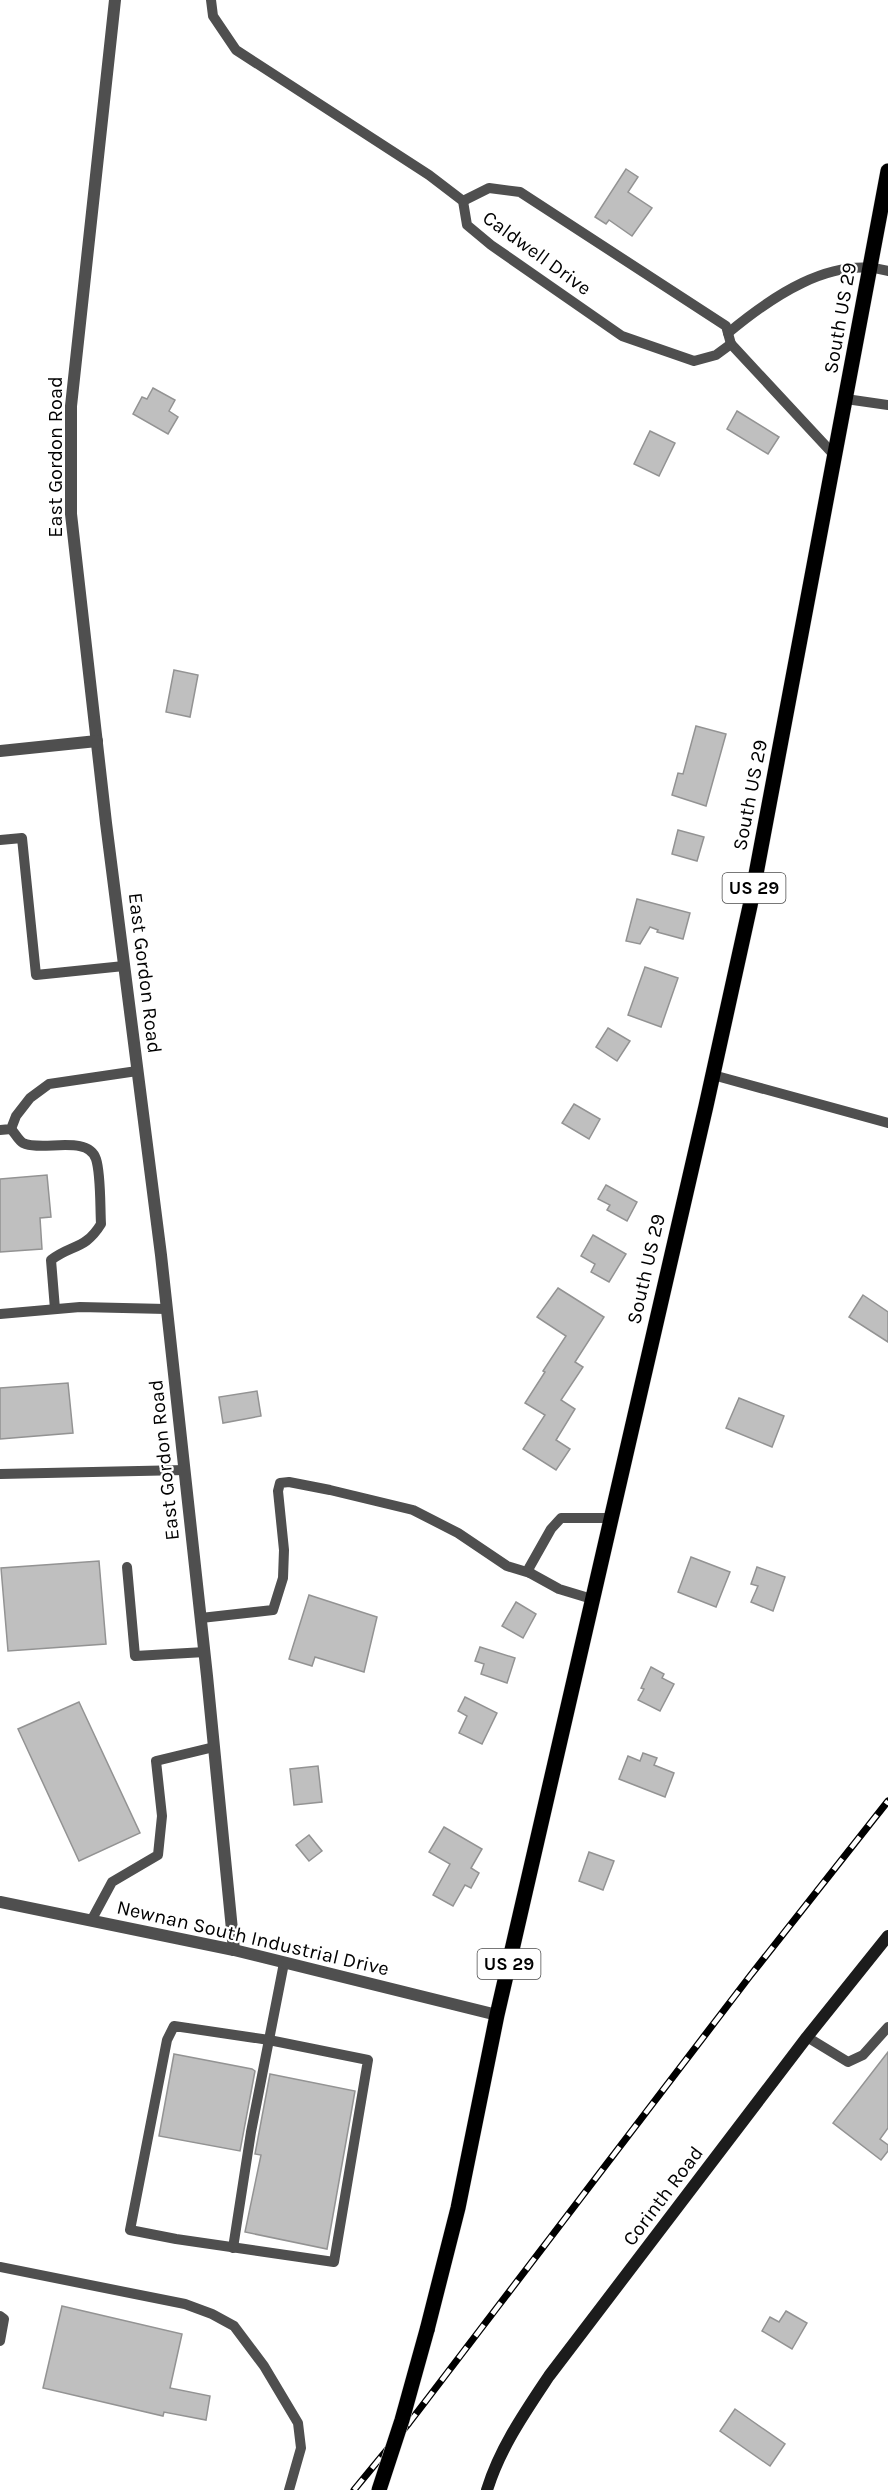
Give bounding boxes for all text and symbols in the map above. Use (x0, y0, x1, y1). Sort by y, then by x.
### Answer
street label: Caldwell Drive (478, 206, 596, 300)
street label: South US 29 (819, 261, 861, 375)
street label: East Gordon Road (44, 376, 67, 538)
street label: South US 29 (728, 738, 772, 852)
road number: US 29 (722, 873, 786, 903)
street label: East Gordon Road (124, 891, 166, 1055)
street label: South US 29 (622, 1212, 670, 1326)
street label: East Gordon Road (144, 1378, 184, 1542)
street label: Newnan South Industrial Drive (115, 1895, 391, 1981)
road number: US 29 (478, 1949, 540, 1979)
street label: Corinth Road (618, 2142, 708, 2250)

